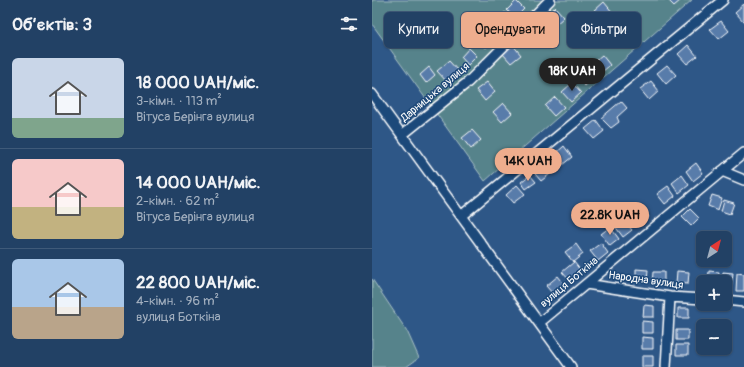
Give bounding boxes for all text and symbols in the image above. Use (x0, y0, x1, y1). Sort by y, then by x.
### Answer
chip: Купити (384, 12, 453, 48)
chip: Орендувати (461, 12, 559, 48)
chip: Фільтри (567, 12, 641, 48)
icon: filters (338, 13, 360, 35)
text: Об’єктів: 3 (12, 14, 92, 35)
pin: 18K UAH (535, 58, 609, 92)
street label: Дарницька вулиця (397, 60, 472, 125)
text: 18K UAH (548, 63, 596, 79)
text: 18 000 UAH/міс. (136, 72, 259, 93)
icon: home (44, 74, 92, 122)
text: 3-кімн. · 113 m² (136, 93, 222, 109)
text: Вітуса Берінга вулиця (136, 109, 254, 125)
pin: 14K UAH (491, 148, 565, 182)
text: 14K UAH (504, 153, 552, 169)
text: 14 000 UAH/міс. (136, 172, 260, 193)
icon: home (44, 175, 92, 223)
text: 2-кімн. · 62 m² (136, 193, 219, 209)
pin: 22.8K UAH (564, 202, 656, 236)
text: 22.8K UAH (580, 207, 640, 223)
text: Вітуса Берінга вулиця (136, 209, 254, 225)
north arrow (696, 231, 732, 267)
map controls (696, 231, 732, 355)
street label: вулиця Боткіна (537, 254, 601, 310)
street label: Народна вулиця (608, 268, 684, 292)
text: 22 800 UAH/міс. (136, 272, 260, 293)
icon: home (44, 275, 92, 323)
button: + (696, 275, 732, 311)
text: 4-кімн. · 96 m² (136, 293, 219, 309)
text: вулиця Боткіна (136, 309, 221, 325)
button: − (696, 319, 732, 355)

